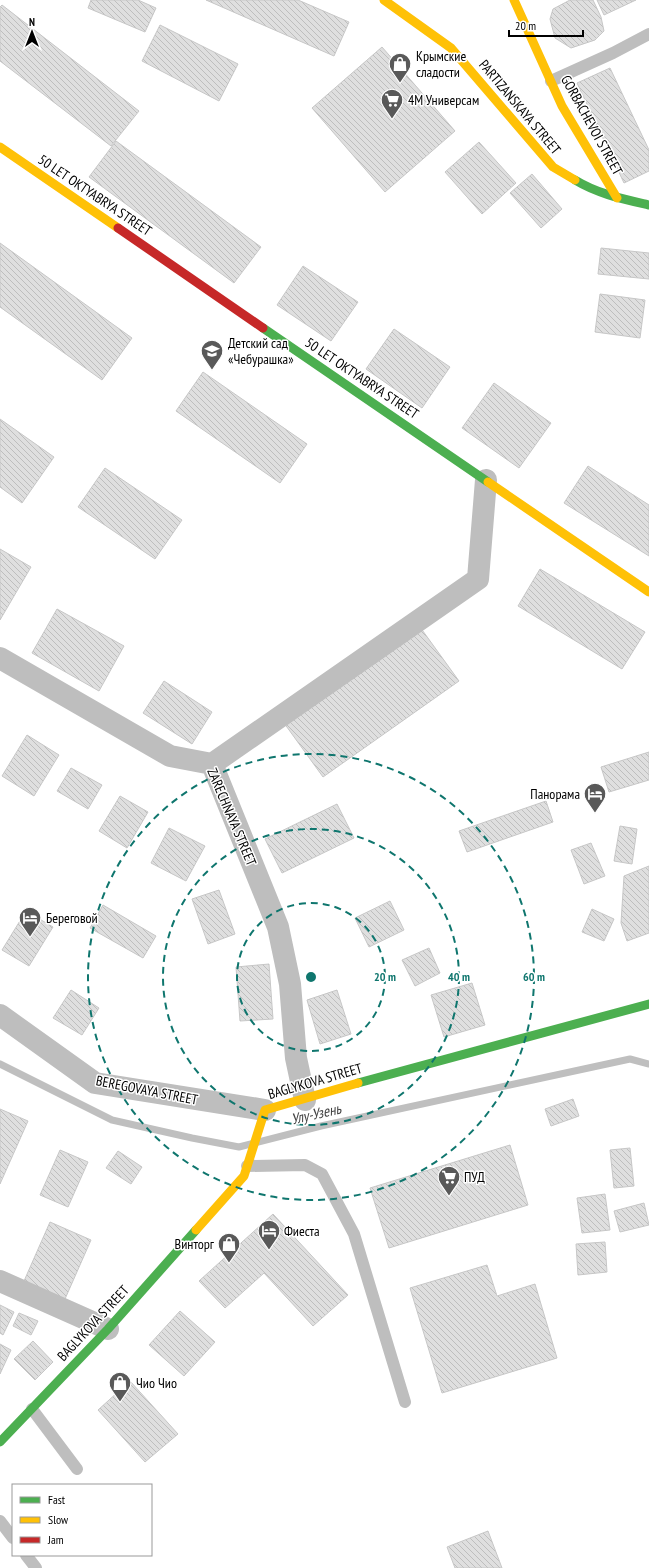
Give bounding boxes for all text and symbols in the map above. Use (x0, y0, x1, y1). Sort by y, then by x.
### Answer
north arrow (12, 12, 52, 52)
scale bar (509, 12, 583, 38)
text: N (29, 15, 35, 29)
text: 20 m (515, 18, 536, 33)
place label: Крымские сладости (416, 47, 466, 81)
shop icon: Крымские сладости (387, 51, 413, 84)
street label: PARTIZANSKAYA STREET (475, 56, 565, 159)
street label: GORBACHEVOI STREET (557, 72, 627, 179)
supermarket icon: 4М Универсам (379, 87, 405, 120)
place label: 4М Универсам (408, 91, 479, 109)
street label: 50 LET OKTYABRYA STREET (35, 150, 156, 240)
street label: 50 LET OKTYABRYA STREET (302, 333, 423, 423)
place label: Детский сад «Чебурашка» (228, 334, 294, 368)
school or university icon: Детский сад «Чебурашка» (199, 338, 225, 371)
street label: ZARECHNAYA STREET (203, 765, 261, 869)
hotel icon: Панорама (582, 781, 608, 814)
place label: Панорама (530, 785, 580, 803)
hotel icon: Береговой (17, 905, 43, 938)
place label: Береговой (46, 909, 98, 927)
text: 20 m (374, 969, 396, 984)
text: 40 m (448, 969, 470, 984)
text: 60 m (523, 969, 545, 984)
centre of rings (304, 970, 318, 984)
street label: BAGLYKOVA STREET (266, 1059, 365, 1103)
street label: BEREGOVAYA STREET (95, 1071, 200, 1109)
water label: Улу-Узень (289, 1098, 344, 1128)
supermarket icon: ПУД (436, 1164, 462, 1197)
place label: ПУД (464, 1168, 485, 1186)
hotel icon: Фиеста (256, 1218, 282, 1251)
place label: Фиеста (284, 1222, 320, 1240)
shop icon: Винторг (216, 1231, 242, 1264)
place label: Винторг (175, 1235, 215, 1253)
street label: BAGLYKOVA STREET (53, 1281, 133, 1365)
shop icon: Чио Чио (107, 1370, 133, 1403)
place label: Чио Чио (136, 1374, 177, 1392)
legend (12, 1484, 152, 1556)
text: Fast (48, 1492, 66, 1507)
text: Slow (48, 1512, 69, 1527)
text: Jam (47, 1532, 64, 1547)

